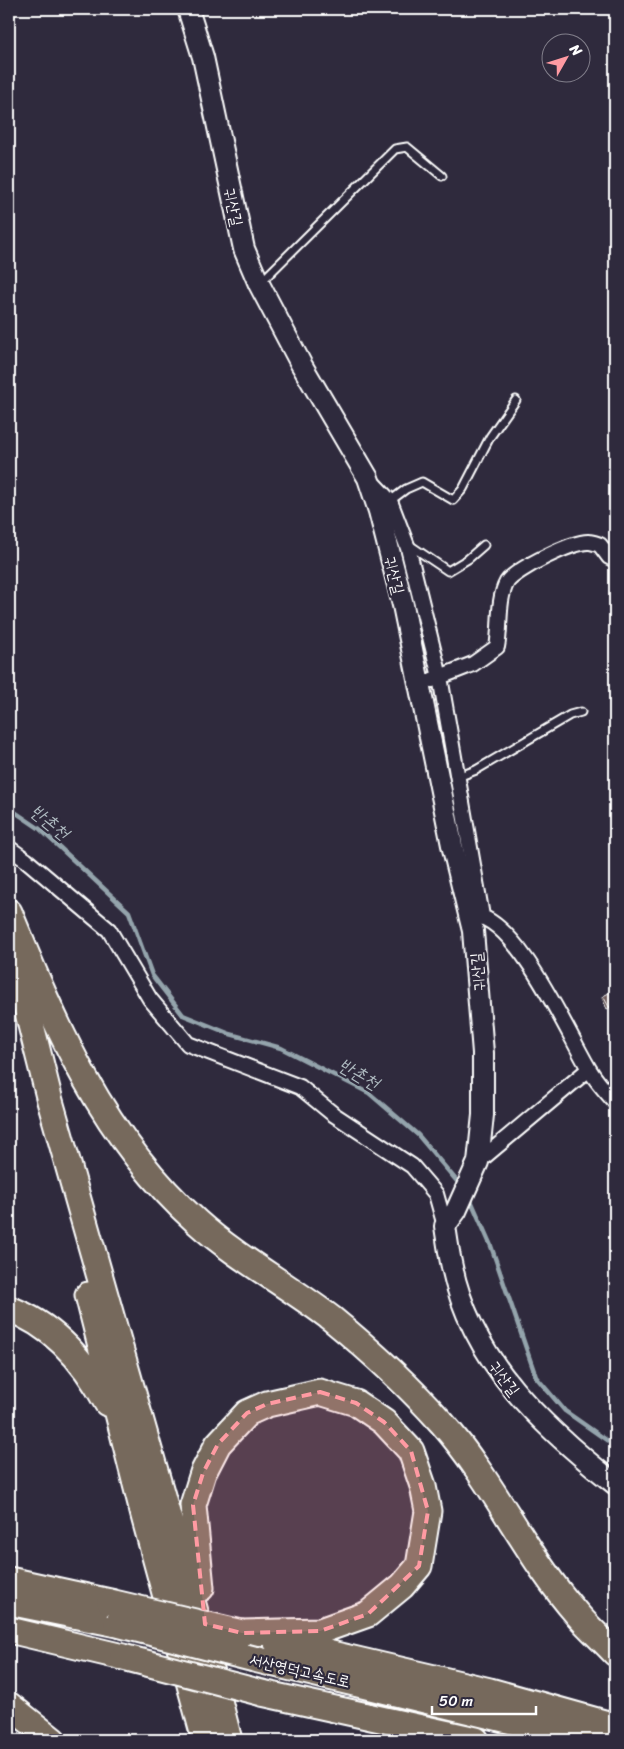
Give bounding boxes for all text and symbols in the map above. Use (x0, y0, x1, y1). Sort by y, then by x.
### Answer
north arrow (542, 32, 592, 82)
text: N (562, 38, 589, 62)
street label: 귀산길 (215, 185, 252, 229)
street label: 귀산길 (376, 553, 413, 597)
water label: 반촌천 (23, 796, 78, 849)
street label: 귀산길 (461, 951, 494, 992)
water label: 반촌천 (332, 1049, 387, 1099)
street label: 귀산길 (481, 1354, 528, 1403)
street label: 서산영덕고속도로 (246, 1645, 353, 1696)
scale bar (432, 1684, 535, 1716)
text: 50 m (439, 1688, 474, 1714)

